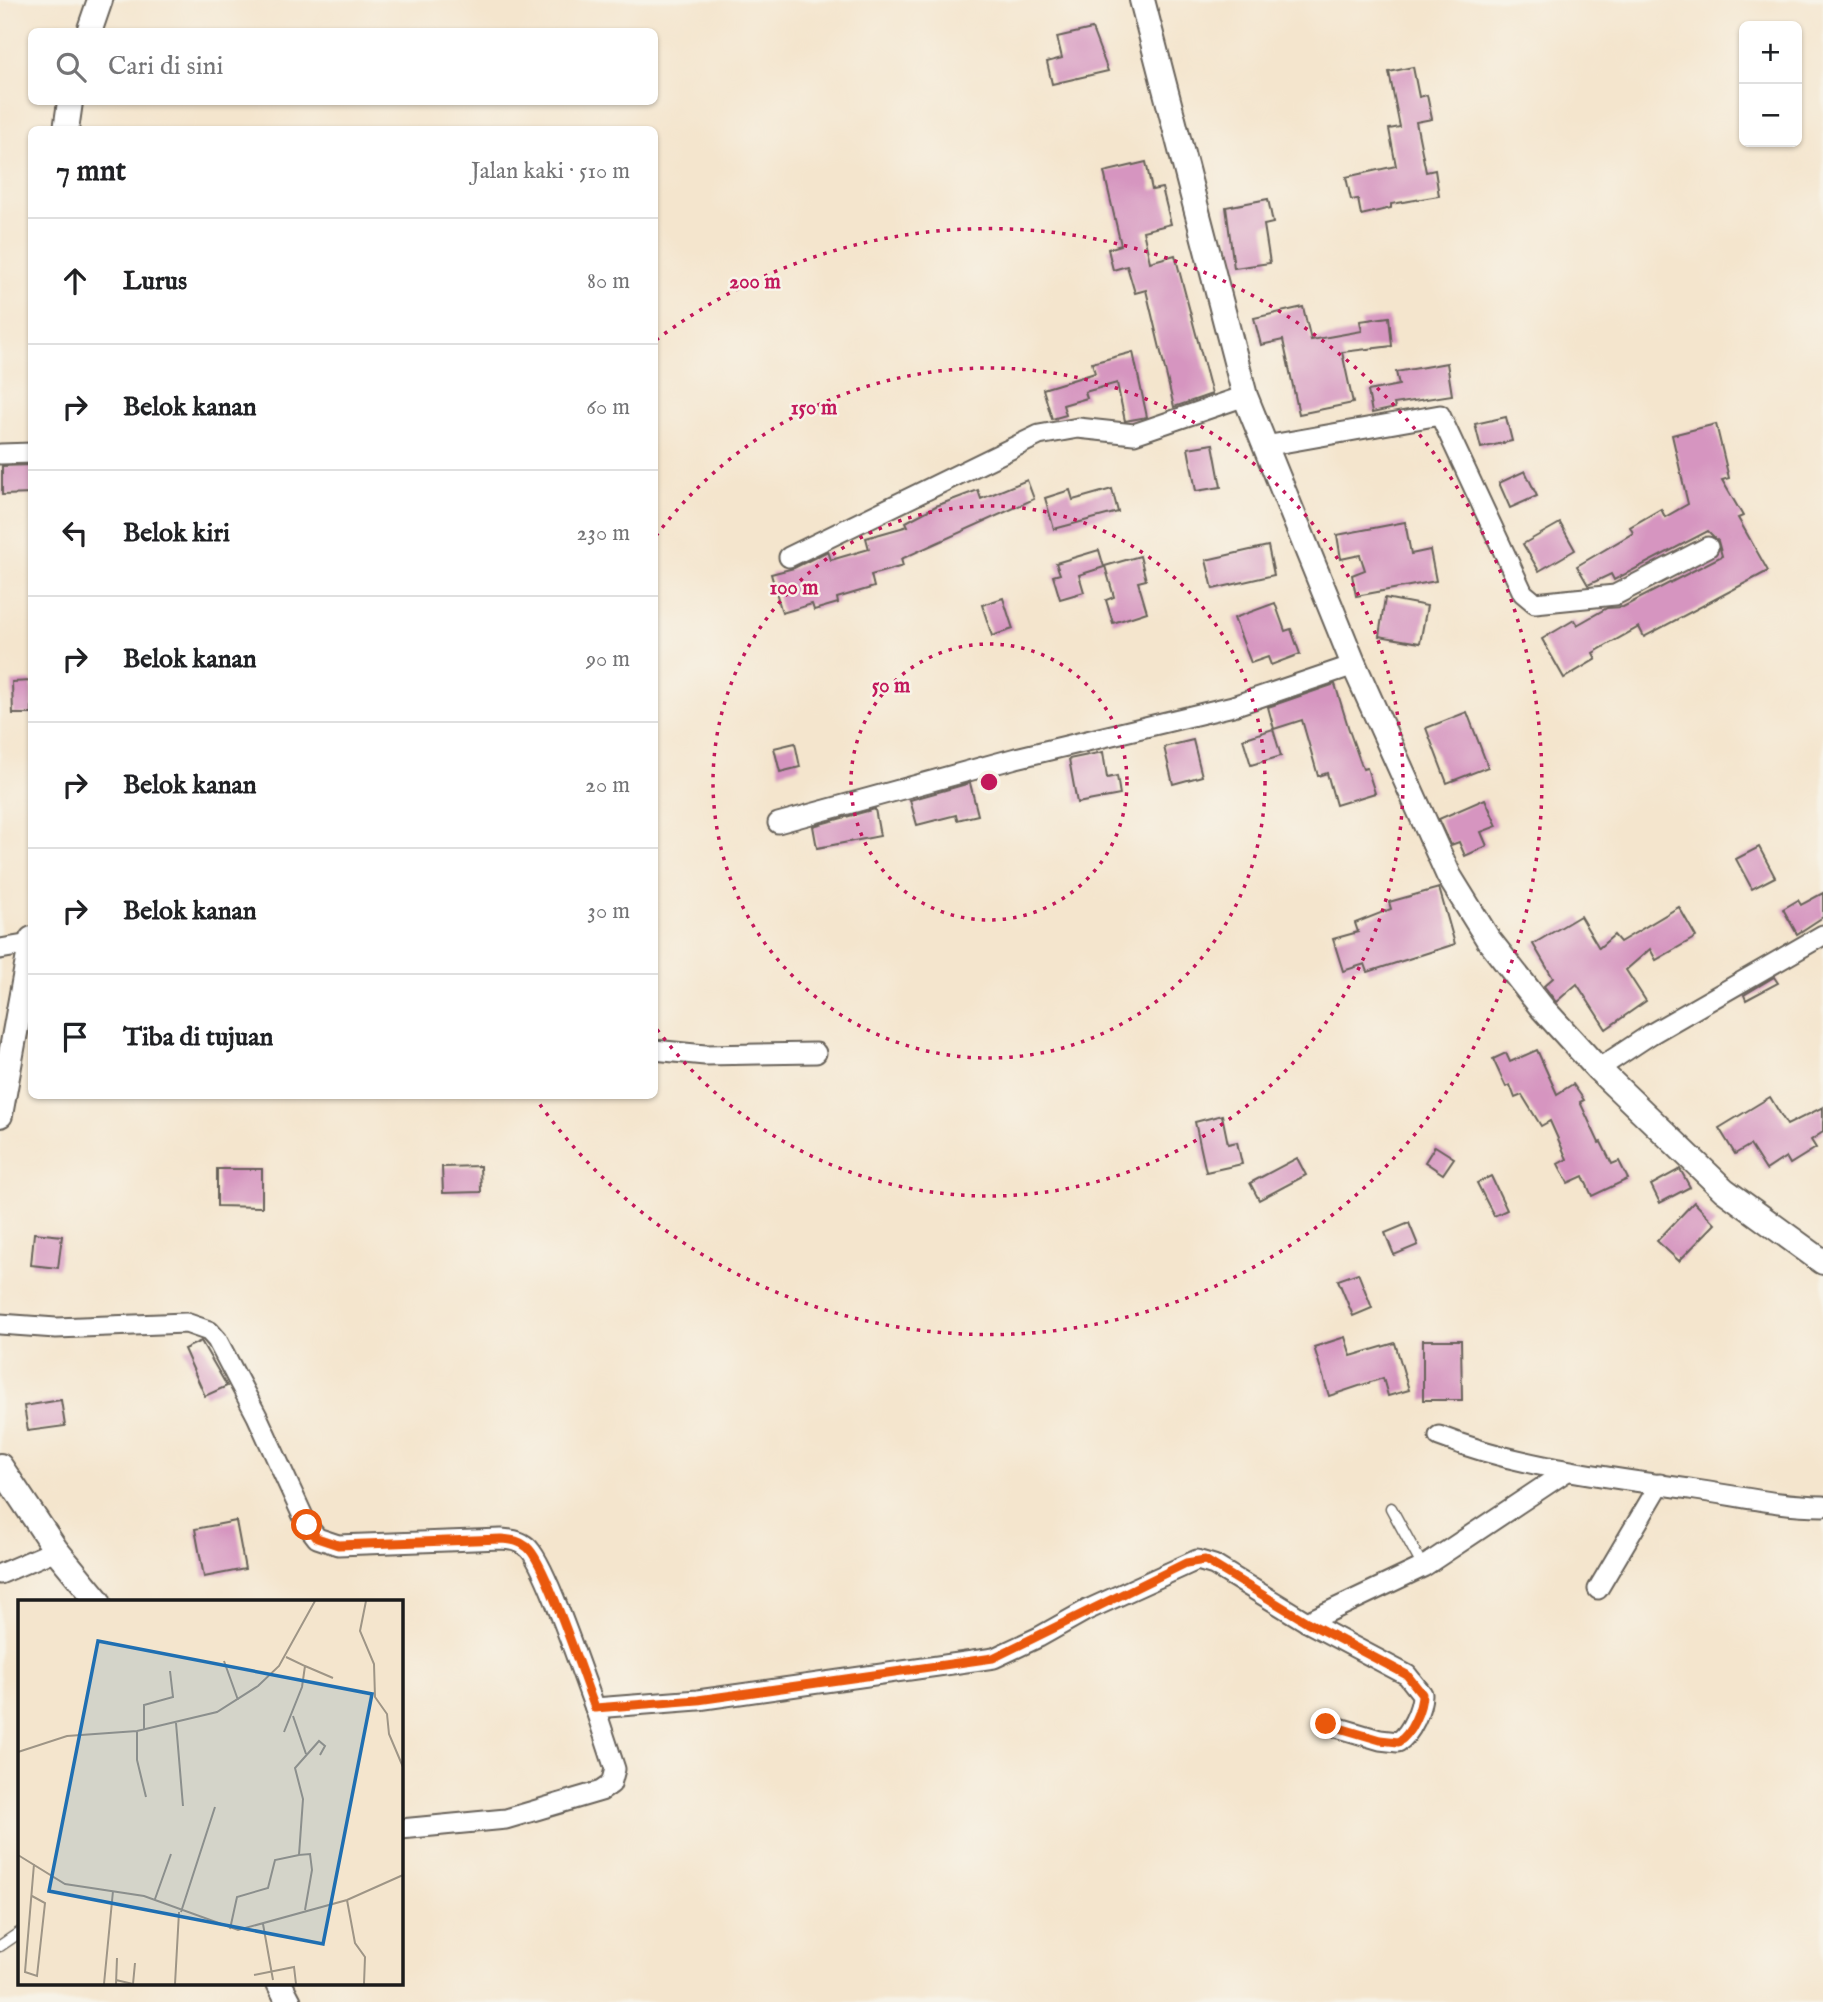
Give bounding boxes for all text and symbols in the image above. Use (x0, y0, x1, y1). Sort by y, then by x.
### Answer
map controls (1739, 21, 1802, 147)
button: + (1739, 21, 1802, 84)
search box (28, 28, 658, 105)
icon: search (52, 48, 90, 86)
text: Cari di sini (108, 50, 223, 83)
button: − (1739, 84, 1802, 147)
text: 7 mnt (56, 153, 126, 191)
text: Jalan kaki · 510 m (471, 157, 630, 186)
icon: ahead (56, 262, 94, 300)
text: Lurus (123, 265, 187, 298)
text: 80 m (587, 267, 630, 296)
text: 200 m (729, 269, 781, 296)
icon: right (56, 388, 94, 426)
text: Belok kanan (123, 391, 257, 424)
text: 60 m (586, 393, 630, 422)
text: 150 m (791, 395, 838, 422)
icon: left (56, 514, 94, 552)
text: Belok kiri (123, 517, 230, 550)
text: 230 m (577, 519, 630, 548)
text: 100 m (769, 575, 819, 602)
icon: right (56, 640, 94, 678)
text: Belok kanan (123, 643, 257, 676)
text: 90 m (586, 645, 630, 674)
text: 50 m (872, 673, 911, 700)
icon: right (56, 766, 94, 804)
text: Belok kanan (123, 769, 257, 802)
centre of rings (977, 770, 1001, 794)
text: 20 m (585, 771, 630, 800)
icon: right (56, 892, 94, 930)
text: Belok kanan (123, 895, 257, 928)
text: 30 m (587, 897, 630, 926)
icon: arrive (56, 1018, 94, 1056)
text: Tiba di tujuan (123, 1021, 273, 1054)
route start (291, 1509, 322, 1540)
inset map (18, 1600, 402, 1984)
route end (1310, 1708, 1341, 1739)

